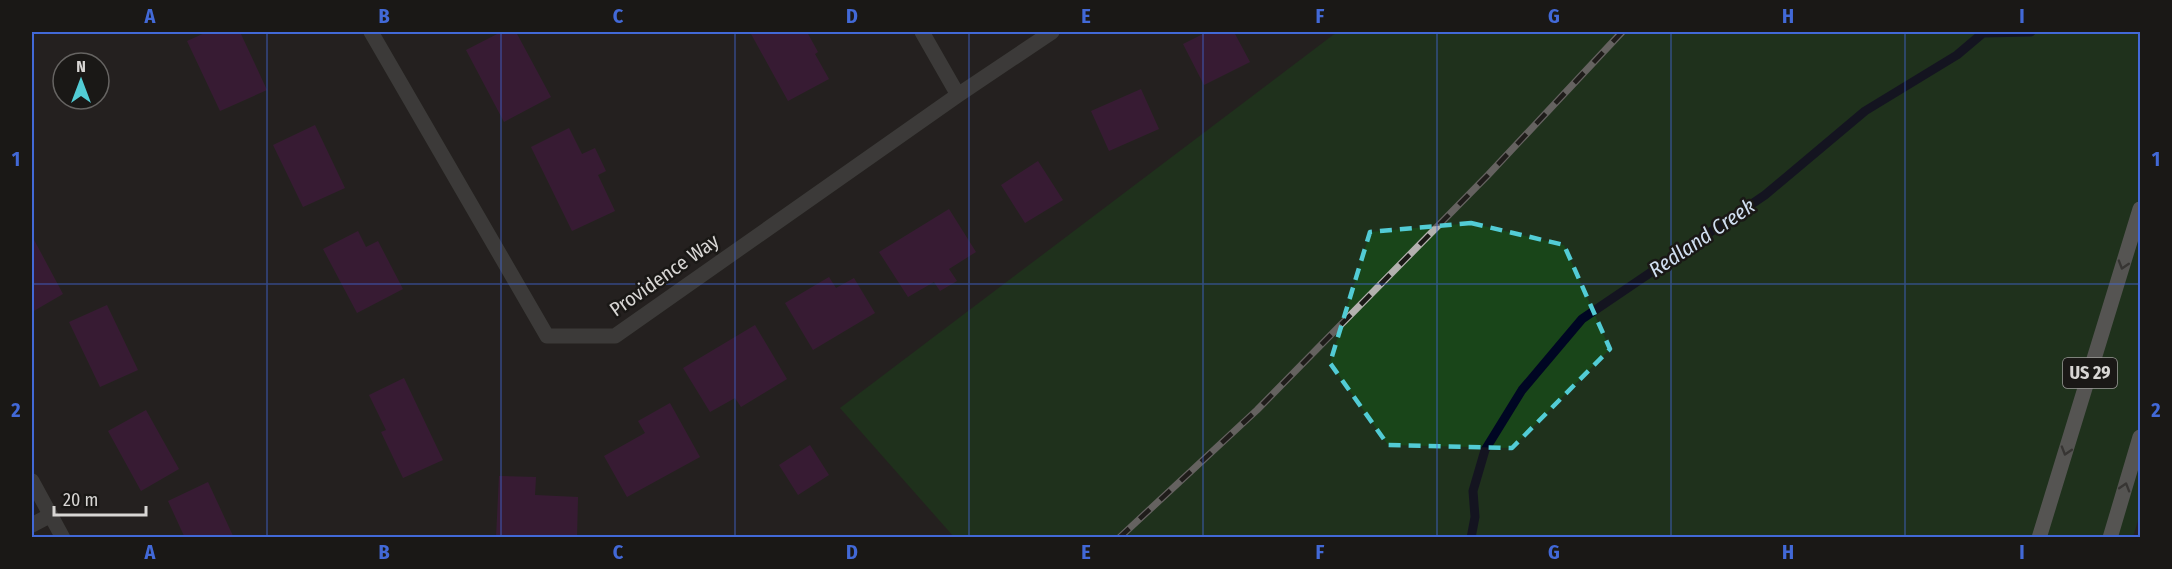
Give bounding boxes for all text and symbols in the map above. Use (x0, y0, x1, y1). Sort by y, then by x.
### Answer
text: A (144, 4, 157, 28)
text: B (378, 4, 390, 28)
text: C (613, 4, 624, 28)
text: D (846, 4, 858, 28)
text: E (1081, 4, 1091, 28)
text: F (1316, 4, 1325, 28)
text: G (1548, 4, 1560, 28)
text: H (1782, 4, 1794, 28)
text: I (2019, 4, 2025, 28)
north arrow (51, 51, 111, 111)
text: N (76, 57, 86, 76)
text: 1 (12, 147, 20, 171)
text: 1 (2152, 147, 2160, 171)
water label: Redland Creek (1644, 193, 1760, 283)
street label: Providence Way (605, 229, 723, 321)
one-way arrow (2118, 259, 2130, 270)
road number: US 29 (2063, 358, 2117, 388)
text: 2 (10, 398, 21, 422)
text: 2 (2150, 398, 2161, 422)
one-way arrow (2061, 445, 2073, 456)
scale bar (54, 479, 146, 517)
one-way arrow (2118, 482, 2130, 493)
text: 20 m (63, 489, 98, 511)
text: A (144, 540, 157, 564)
text: B (378, 540, 390, 564)
text: C (613, 540, 624, 564)
text: D (846, 540, 858, 564)
text: E (1081, 540, 1091, 564)
text: F (1316, 540, 1325, 564)
text: G (1548, 540, 1560, 564)
text: H (1782, 540, 1794, 564)
text: I (2019, 540, 2025, 564)

